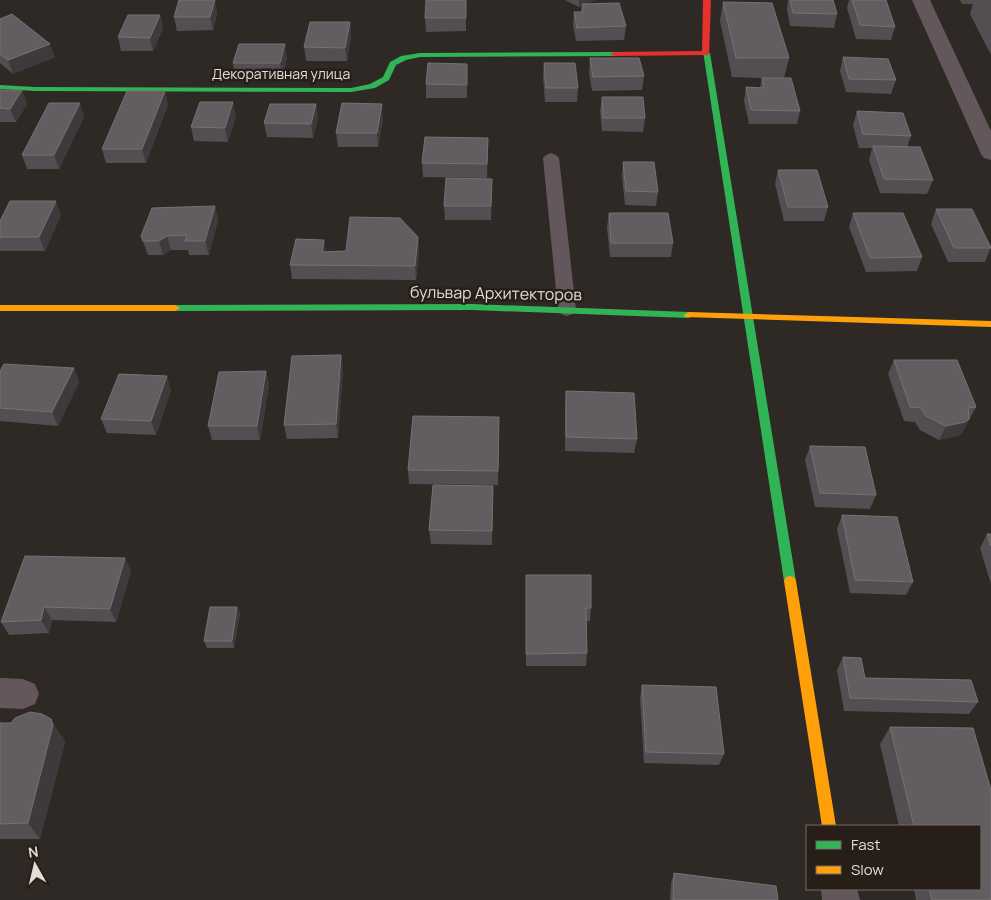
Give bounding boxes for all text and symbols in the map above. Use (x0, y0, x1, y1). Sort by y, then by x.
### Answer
street label: Декоративная улица (212, 64, 350, 83)
street label: бульвар Архитекторов (410, 281, 583, 306)
legend (806, 825, 981, 890)
text: Fast (851, 834, 880, 855)
north arrow (10, 840, 60, 890)
text: N (27, 842, 39, 862)
text: Slow (851, 859, 884, 880)

